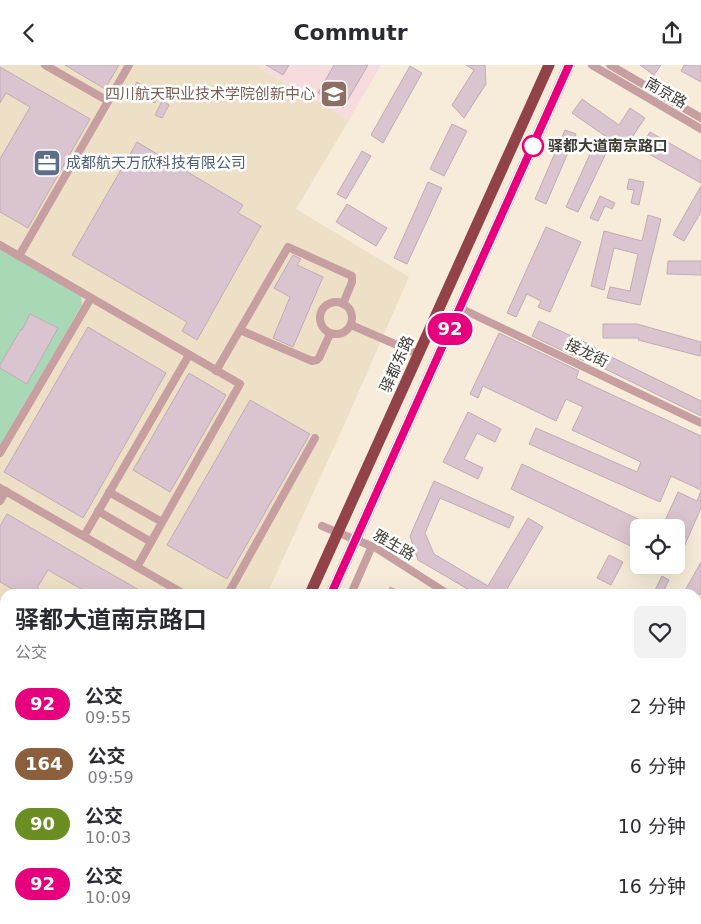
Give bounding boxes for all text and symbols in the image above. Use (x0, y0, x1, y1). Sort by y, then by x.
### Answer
icon: back (15, 19, 43, 47)
icon: share (658, 19, 686, 47)
text: Commutr (293, 20, 408, 45)
street label: 南京路 (642, 74, 690, 112)
school or university icon: 四川航天职业技术学院创新中心 (319, 79, 349, 109)
place label: 四川航天职业技术学院创新中心 (105, 85, 315, 103)
marker: 驿都大道南京路口 (522, 135, 544, 157)
place label: 驿都大道南京路口 (548, 137, 668, 155)
office icon: 成都航天万欣科技有限公司 (32, 148, 62, 178)
place label: 成都航天万欣科技有限公司 (66, 154, 246, 172)
line badge: 92 (428, 313, 472, 345)
text: 92 (437, 318, 463, 339)
street label: 驿都东路 (377, 333, 417, 395)
street label: 接龙街 (563, 335, 611, 371)
map controls (630, 519, 685, 574)
button: locate (630, 519, 685, 574)
street label: 雅生路 (370, 526, 418, 564)
text: 驿都大道南京路口 (15, 606, 207, 634)
button: heart (634, 606, 686, 658)
text: 公交 (15, 643, 47, 662)
text: 公交 (85, 685, 123, 707)
text: 92 (30, 693, 55, 714)
text: 2 分钟 (630, 695, 686, 717)
text: 09:55 (85, 708, 131, 727)
text: 公交 (88, 745, 126, 767)
text: 164 (25, 753, 63, 774)
text: 6 分钟 (630, 755, 686, 777)
text: 09:59 (88, 768, 134, 787)
text: 公交 (85, 805, 123, 827)
text: 90 (30, 813, 55, 834)
text: 10 分钟 (618, 815, 686, 837)
text: 10:03 (85, 828, 131, 847)
text: 公交 (85, 865, 123, 887)
text: 92 (30, 873, 55, 894)
text: 16 分钟 (618, 875, 686, 897)
text: 10:09 (85, 888, 131, 907)

